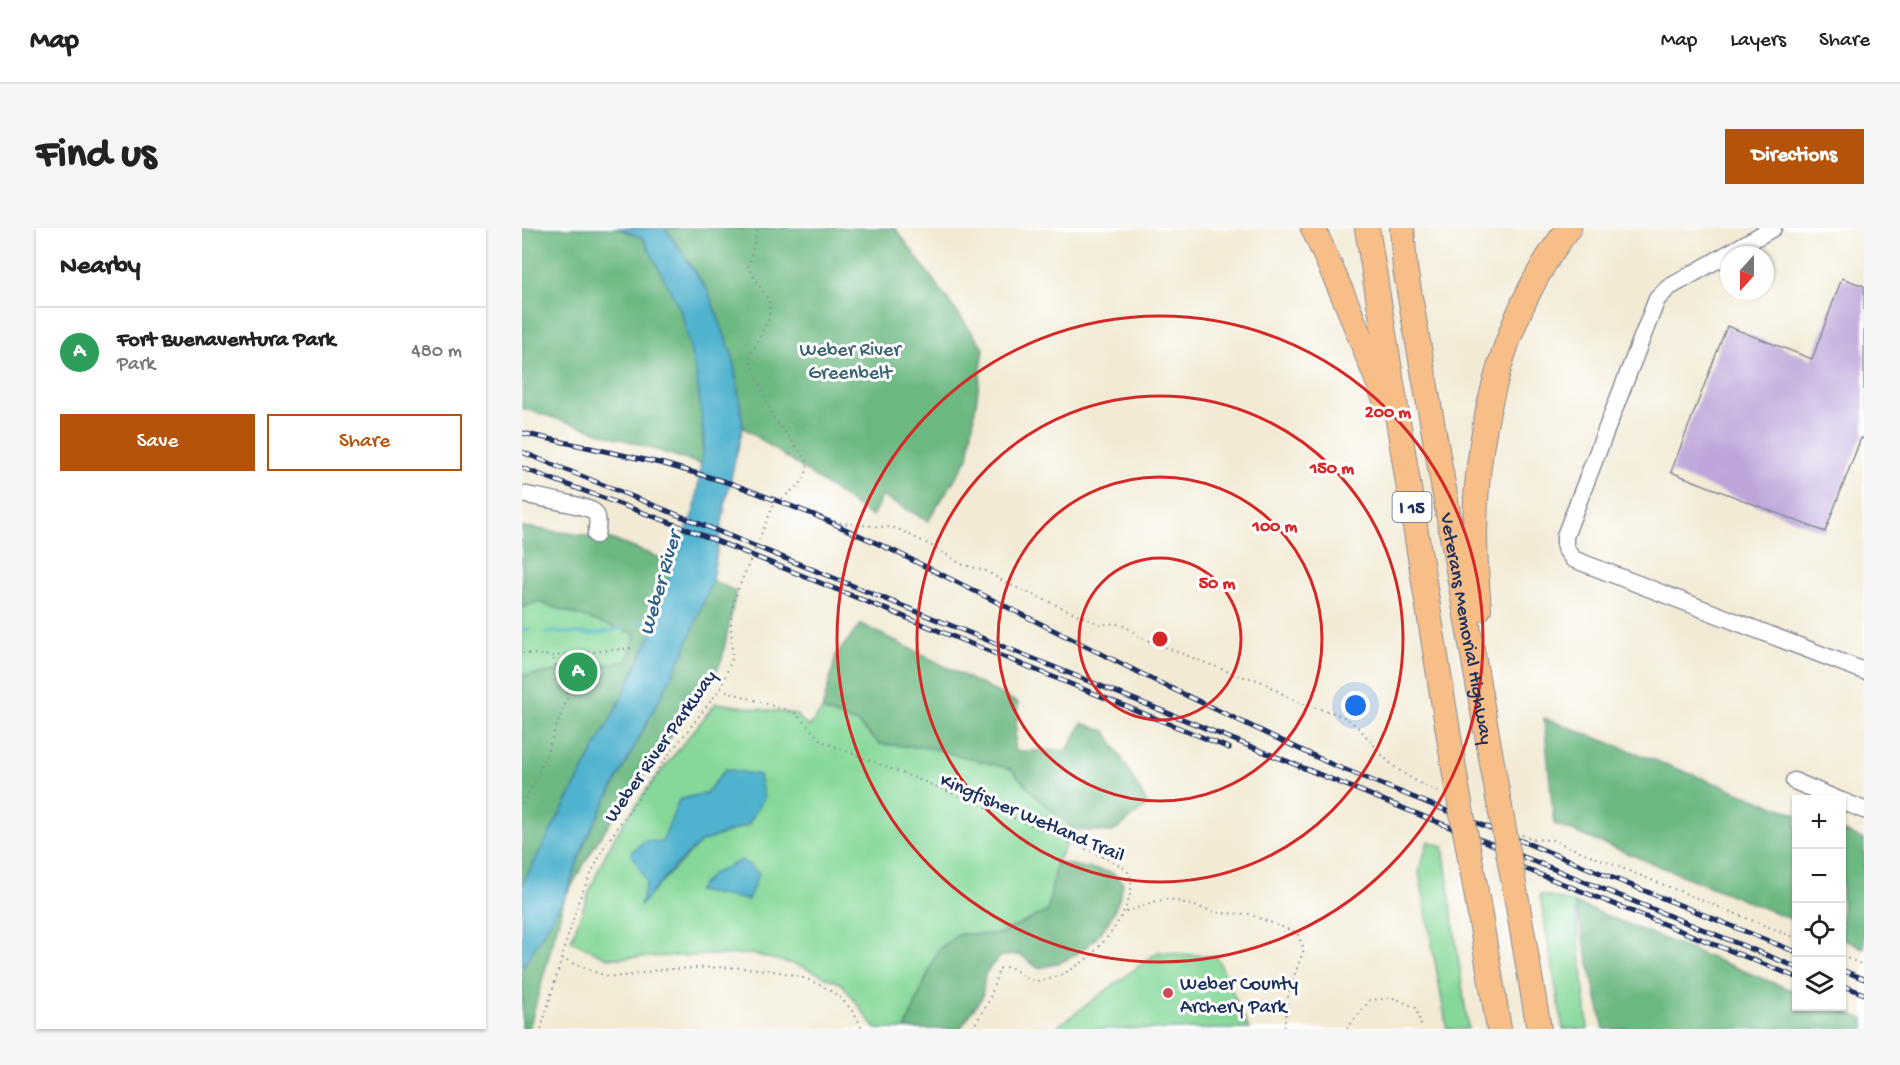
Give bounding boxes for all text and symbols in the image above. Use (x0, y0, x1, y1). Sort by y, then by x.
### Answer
text: Map (30, 25, 79, 58)
text: Map (1661, 29, 1697, 54)
text: Layers (1730, 29, 1786, 54)
text: Share (1819, 29, 1870, 54)
button: Directions (1725, 129, 1864, 184)
text: Find us (36, 132, 156, 181)
north arrow (1720, 246, 1774, 300)
text: Nearby (60, 252, 141, 283)
text: Fort Buenaventura Park (117, 328, 335, 354)
park label: Weber River Greenbelt (799, 340, 902, 386)
text: A (74, 341, 85, 364)
text: 480 m (411, 341, 462, 364)
text: Park (117, 354, 155, 377)
text: 200 m (1365, 403, 1411, 424)
button: Save (60, 414, 255, 471)
button: Share (267, 414, 462, 471)
text: 150 m (1309, 459, 1354, 480)
road number: I 15 (1392, 492, 1432, 522)
street label: Veterans Memorial Highway (1433, 510, 1497, 747)
text: 100 m (1252, 517, 1298, 538)
water label: Weber River (636, 525, 690, 638)
text: 50 m (1199, 574, 1236, 595)
centre of rings (1150, 629, 1170, 649)
pin: A (558, 650, 598, 694)
street label: Weber River Parkway (601, 666, 723, 827)
your location (1341, 691, 1370, 720)
street label: Kingfisher Wetland Trail (936, 770, 1127, 869)
map controls (1792, 795, 1846, 1011)
button: + (1792, 795, 1846, 849)
button: − (1792, 849, 1846, 903)
button: locate (1792, 903, 1846, 957)
button: layers (1792, 957, 1846, 1011)
place label: Weber County Archery Park (1180, 974, 1298, 1020)
marker: Weber County Archery Park (1161, 986, 1175, 1000)

